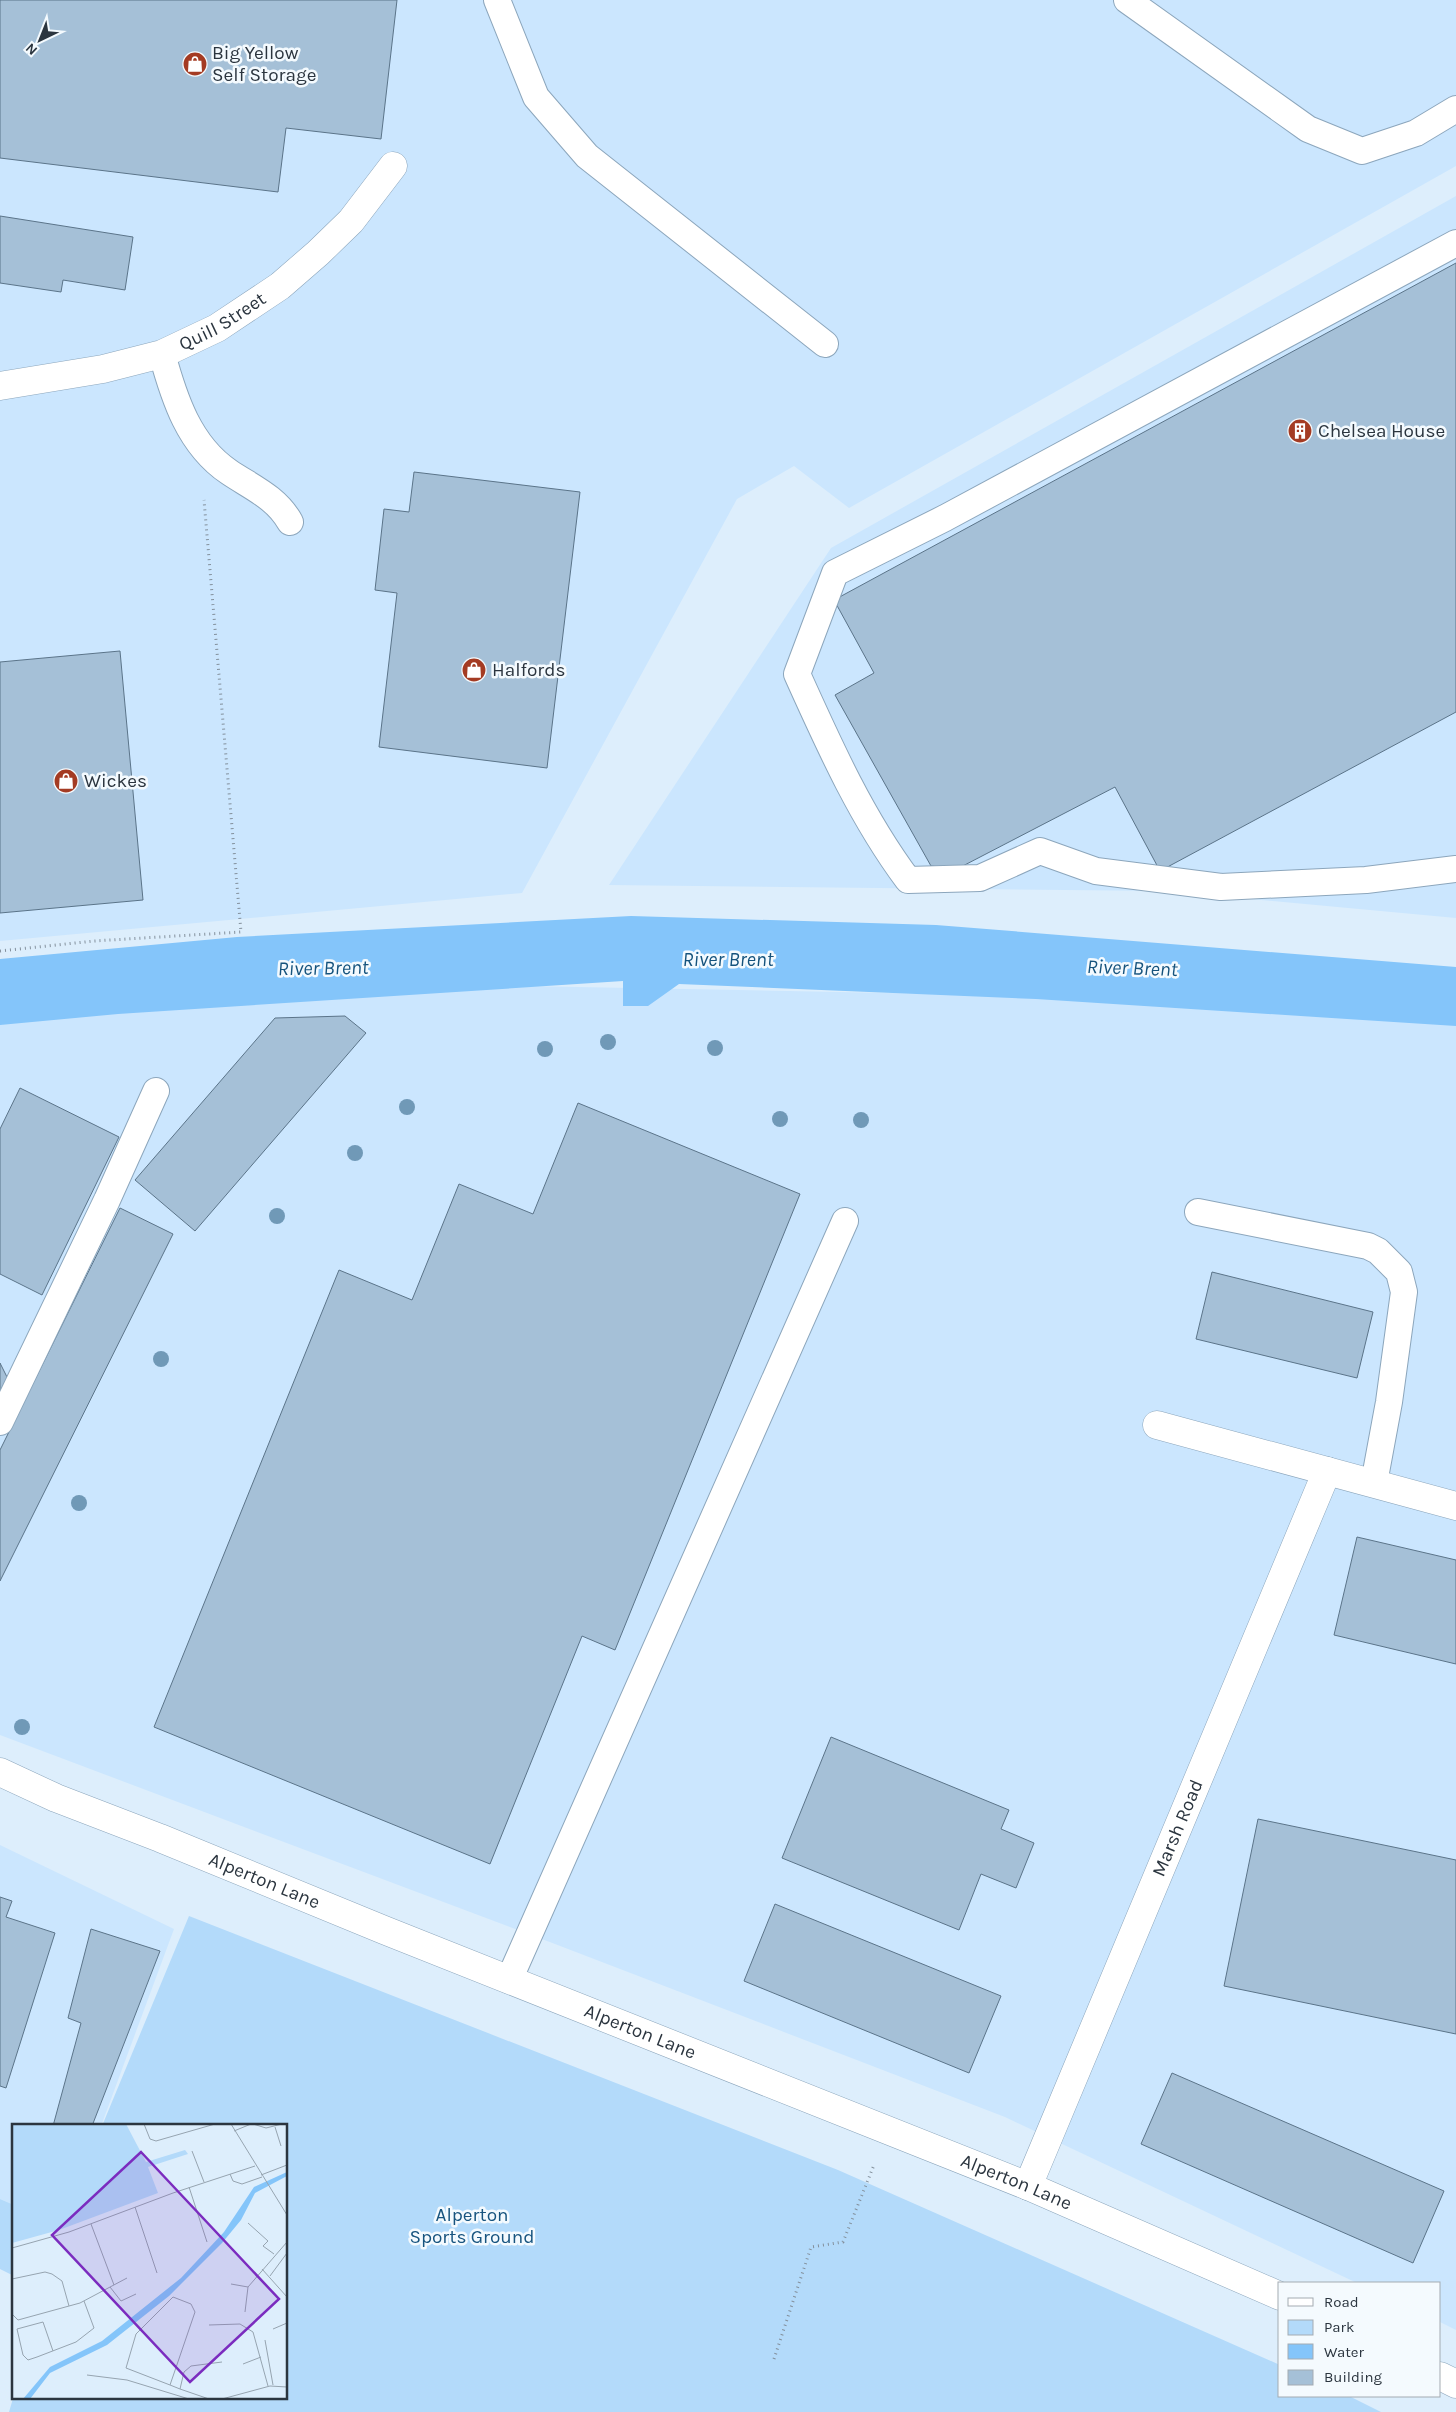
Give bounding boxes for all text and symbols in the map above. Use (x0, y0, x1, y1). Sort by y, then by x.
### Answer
north arrow (15, 15, 65, 65)
text: N (22, 39, 41, 59)
place label: Big Yellow Self Storage (212, 42, 316, 86)
shop icon: Big Yellow Self Storage (182, 51, 208, 77)
street label: Quill Street (176, 288, 270, 355)
building icon: Chelsea House (1287, 418, 1313, 444)
place label: Chelsea House (1318, 420, 1445, 442)
shop icon: Halfords (461, 657, 487, 683)
place label: Halfords (492, 659, 565, 681)
shop icon: Wickes (53, 768, 79, 794)
place label: Wickes (84, 770, 147, 792)
water label: River Brent (683, 948, 774, 971)
water label: River Brent (1086, 955, 1178, 981)
water label: River Brent (277, 956, 369, 980)
street label: Marsh Road (1148, 1776, 1208, 1880)
street label: Alperton Lane (206, 1848, 323, 1913)
street label: Alperton Lane (581, 2000, 699, 2064)
inset map (12, 2124, 288, 2400)
street label: Alperton Lane (958, 2149, 1075, 2215)
park label: Alperton Sports Ground (409, 2204, 535, 2248)
legend (1278, 2282, 1441, 2397)
text: Road (1324, 2293, 1359, 2311)
text: Park (1324, 2318, 1354, 2336)
text: Water (1324, 2343, 1365, 2361)
text: Building (1324, 2368, 1382, 2386)

